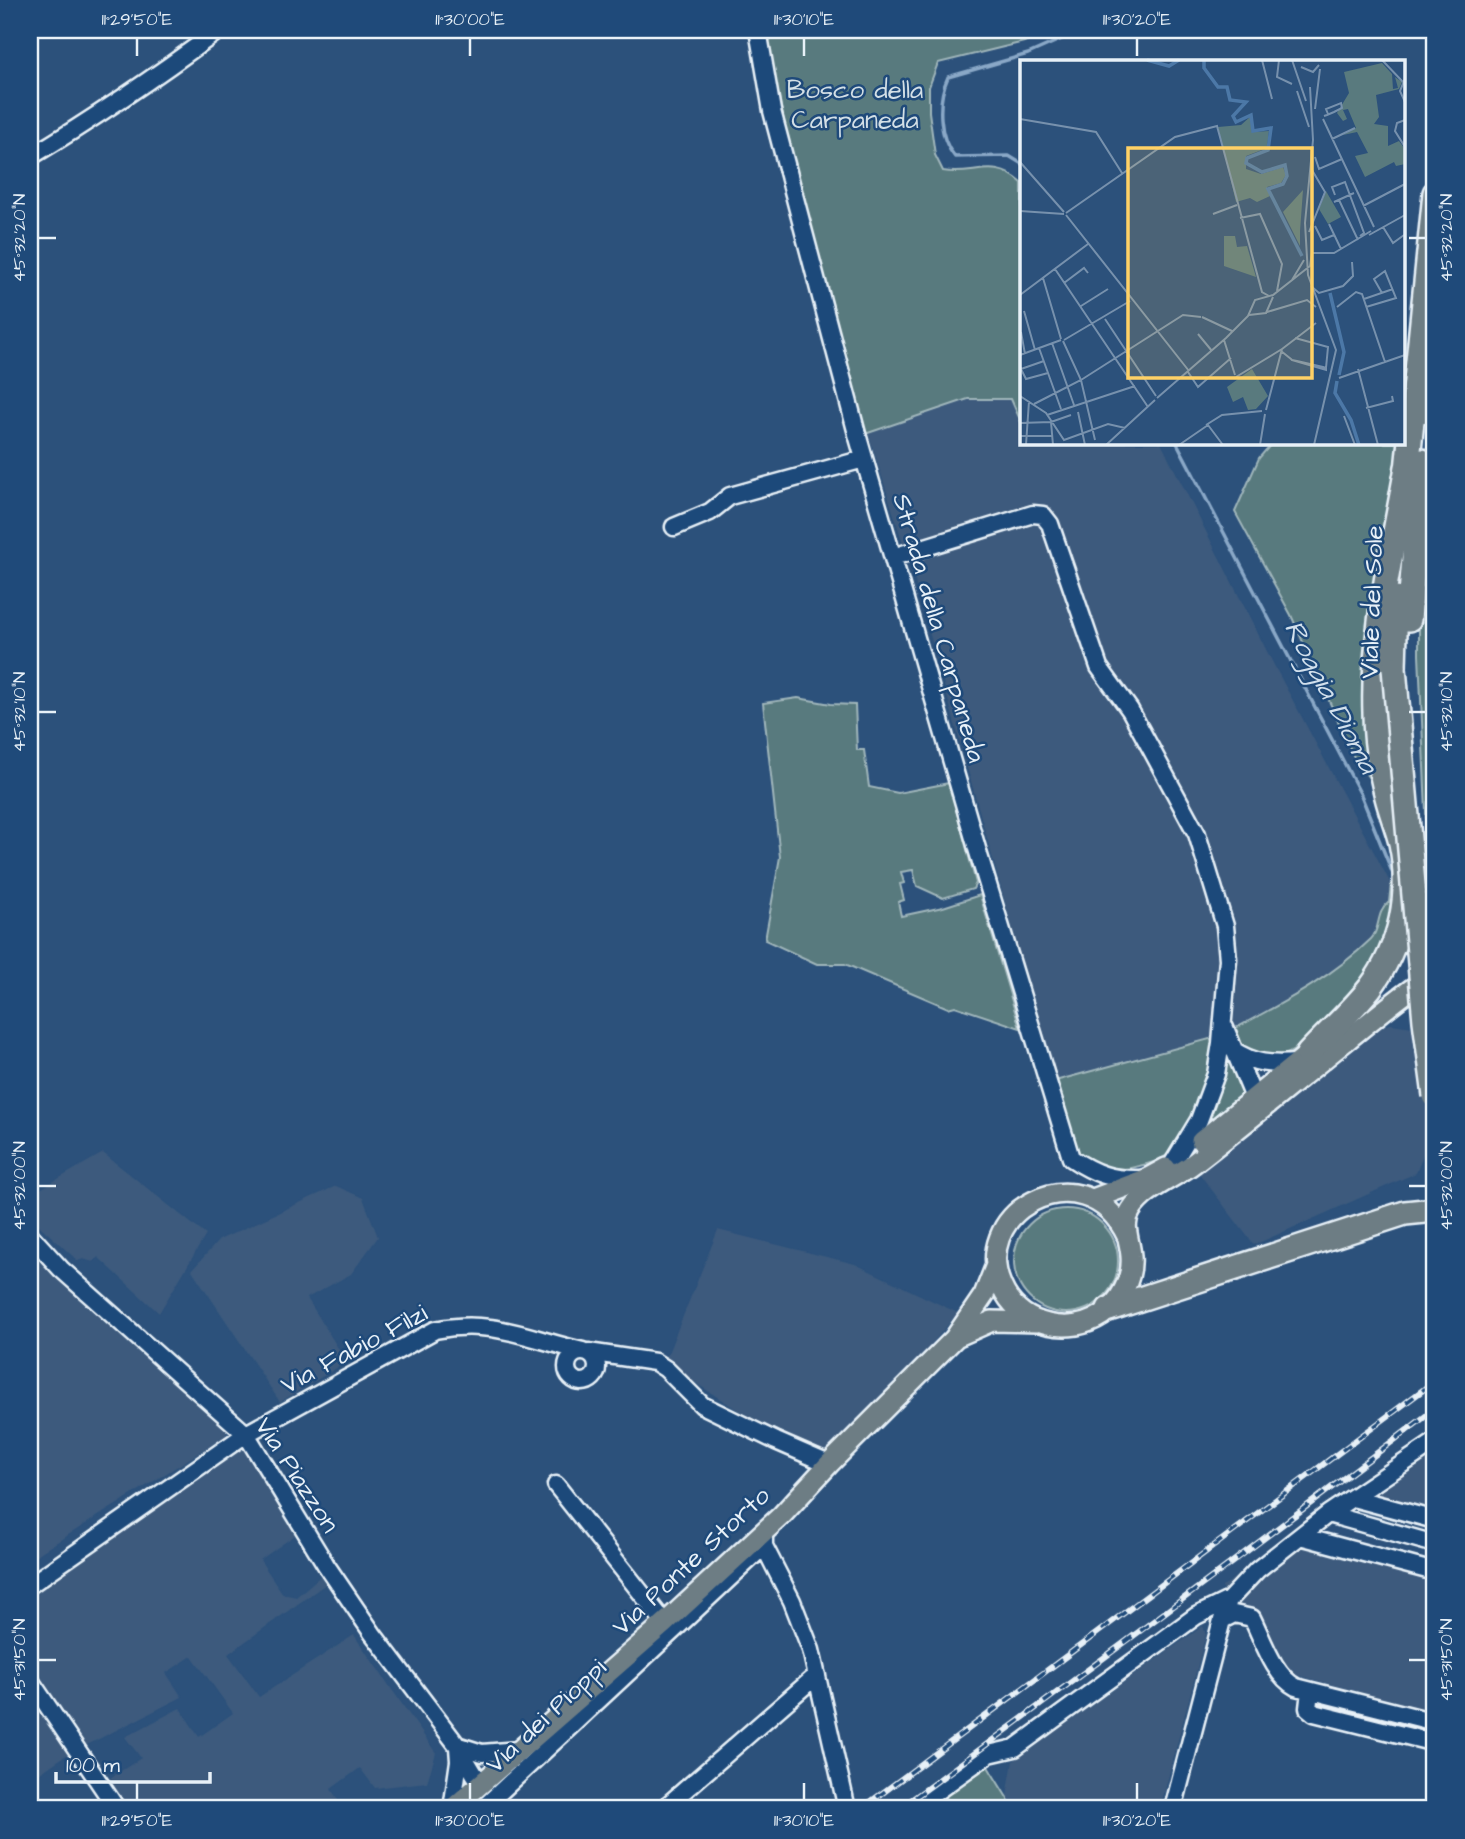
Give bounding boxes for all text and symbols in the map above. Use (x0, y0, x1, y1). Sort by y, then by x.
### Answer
text: 11°29'50"E (101, 7, 173, 32)
text: 11°30'00"E (435, 7, 505, 32)
text: 11°30'10"E (774, 7, 835, 32)
text: 11°30'20"E (1103, 7, 1172, 32)
inset map (1020, 60, 1406, 444)
park label: Bosco della Carpaneda (787, 72, 923, 138)
text: 45°32'20"N (7, 194, 32, 282)
text: 45°32'20"N (1434, 194, 1459, 282)
street label: Strada della Carpaneda (883, 489, 995, 767)
street label: Viale del Sole (1351, 525, 1393, 679)
water label: Roggia Dioma (1273, 613, 1389, 783)
text: 45°32'10"N (7, 672, 32, 752)
text: 45°32'10"N (1434, 672, 1459, 752)
text: 45°32'00"N (7, 1141, 32, 1231)
text: 45°32'00"N (1434, 1141, 1459, 1231)
street label: Via Fabio Filzi (274, 1295, 434, 1403)
street label: Via Piazzon (246, 1410, 348, 1540)
street label: Via Ponte Storto (604, 1478, 778, 1644)
text: 45°31'50"N (7, 1619, 32, 1701)
text: 45°31'50"N (1434, 1619, 1459, 1701)
street label: Via dei Pioppi (478, 1650, 615, 1782)
scale bar (56, 1741, 210, 1785)
text: 100 m (66, 1751, 121, 1780)
text: 11°29'50"E (101, 1808, 173, 1833)
text: 11°30'00"E (435, 1808, 505, 1833)
text: 11°30'10"E (774, 1808, 835, 1833)
text: 11°30'20"E (1103, 1808, 1172, 1833)

